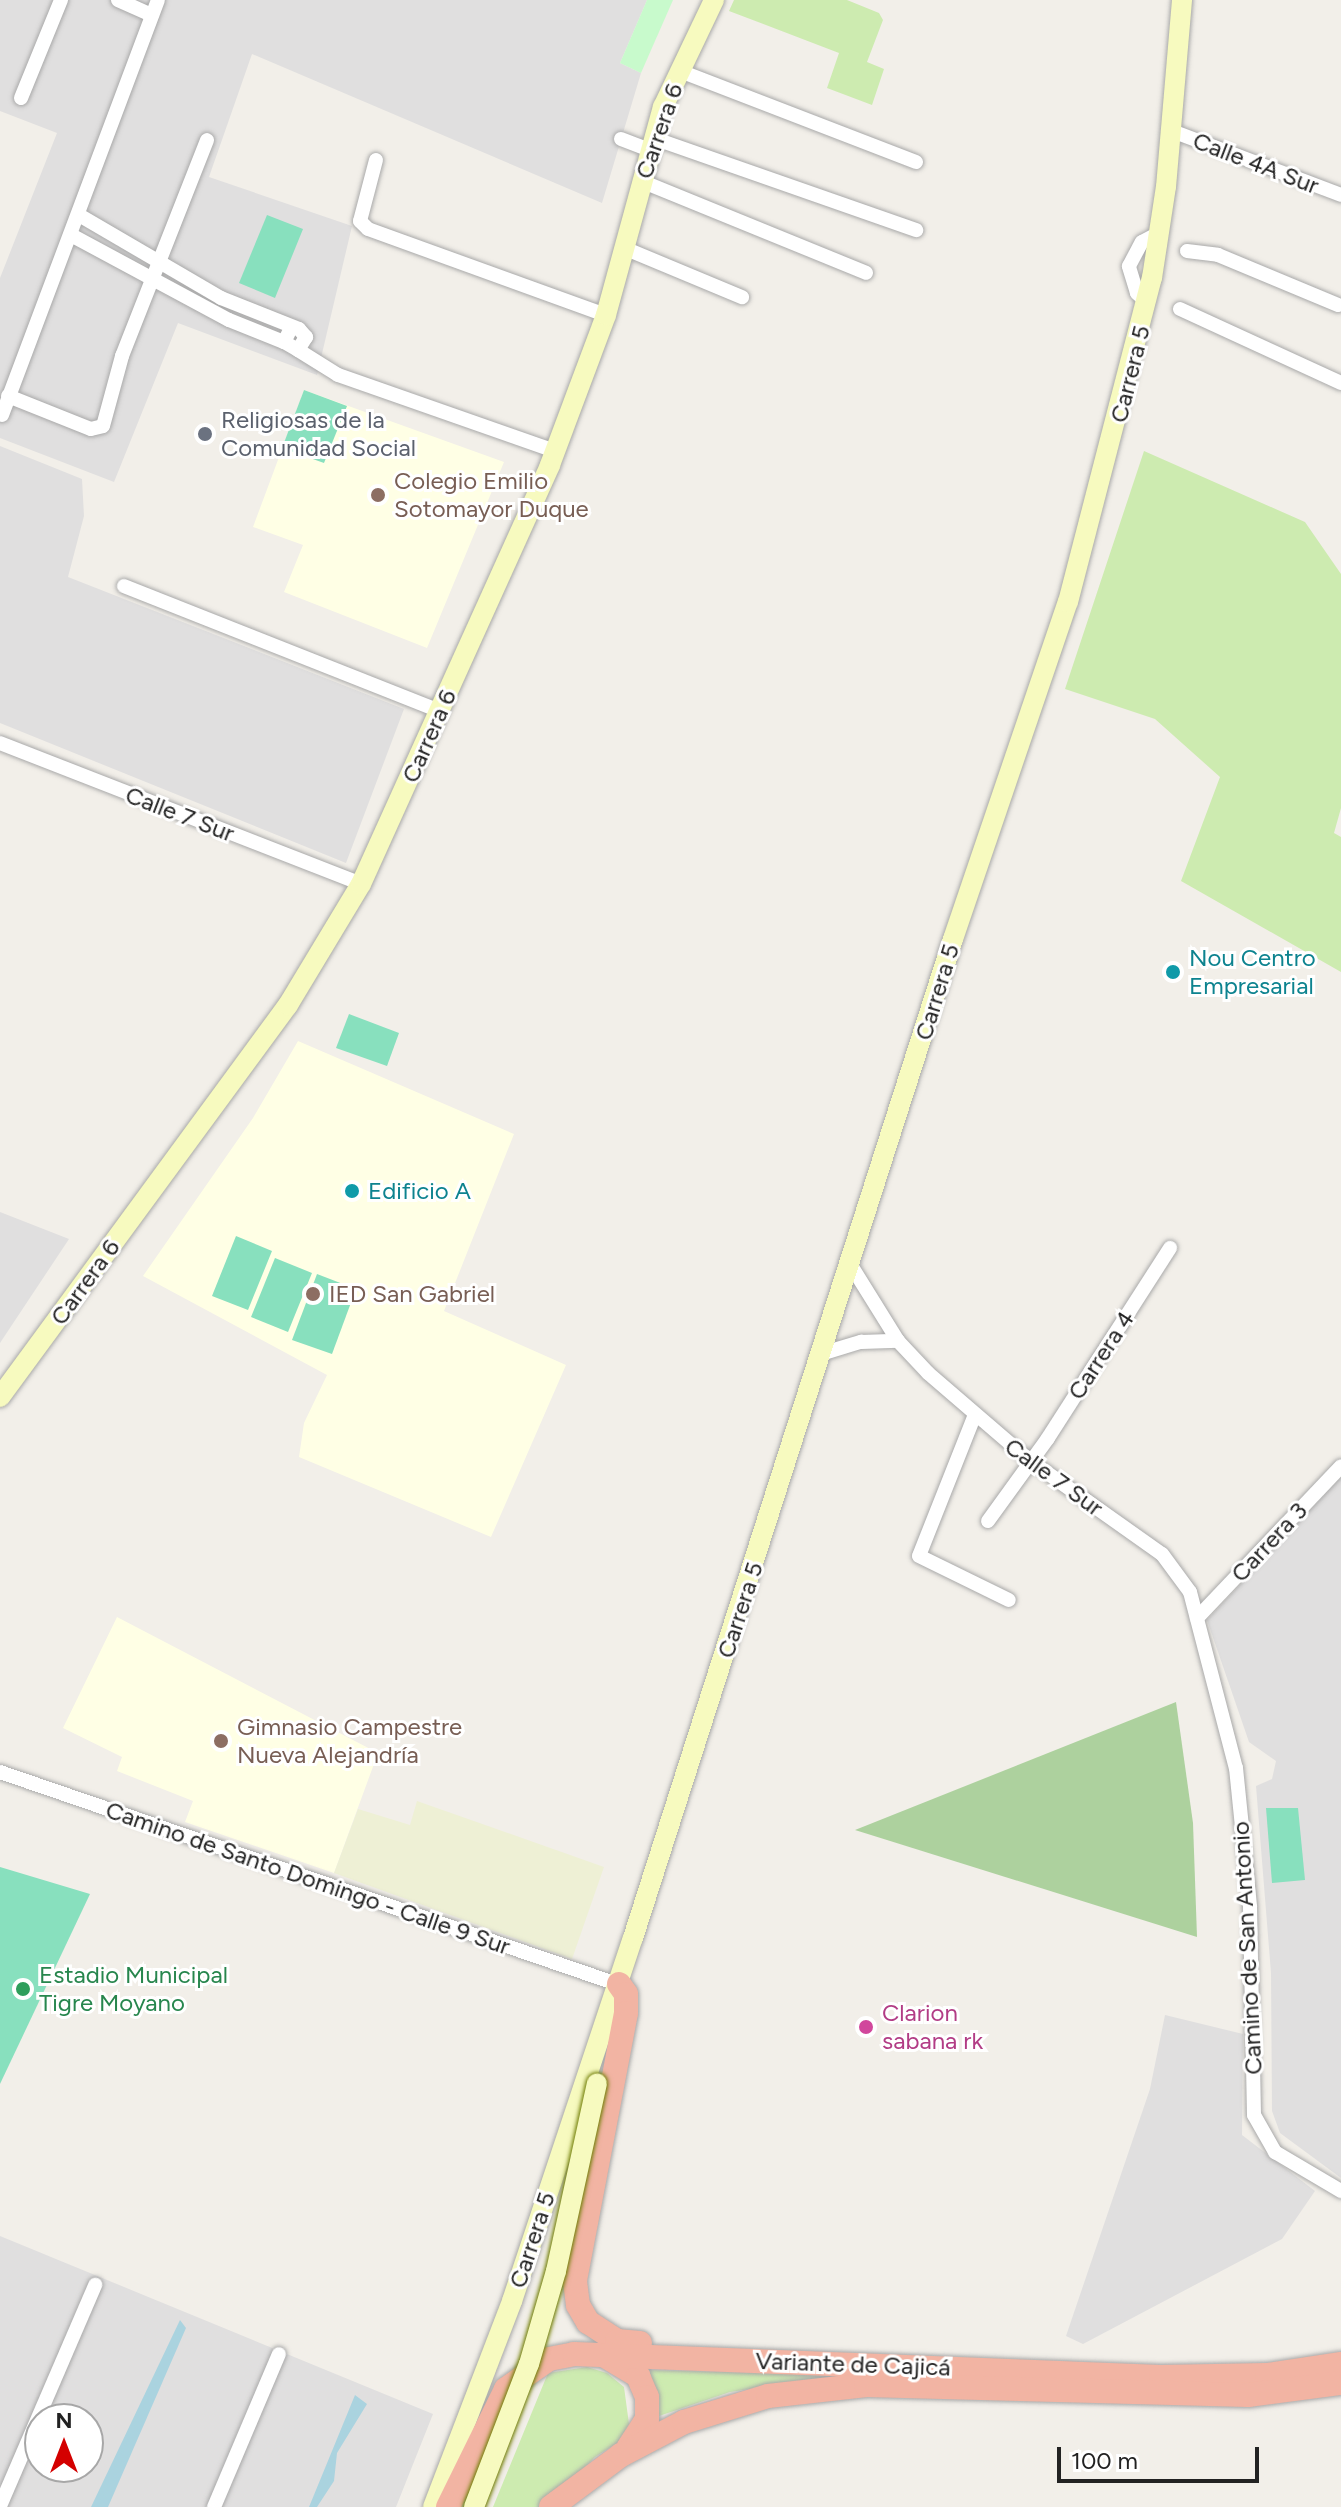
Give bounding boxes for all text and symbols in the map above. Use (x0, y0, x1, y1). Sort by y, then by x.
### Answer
street label: Carrera 6 (629, 80, 689, 182)
street label: Calle 4A Sur (1189, 126, 1323, 200)
street label: Carrera 5 (1104, 323, 1156, 425)
place label: Religiosas de la Comunidad Social (221, 406, 416, 462)
marker: Religiosas de la Comunidad Social (196, 425, 214, 443)
place label: Colegio Emilio Sotomayor Duque (394, 467, 589, 523)
marker: Colegio Emilio Sotomayor Duque (369, 486, 387, 504)
street label: Carrera 6 (396, 685, 462, 787)
street label: Calle 7 Sur (122, 780, 238, 848)
street label: Carrera 5 (909, 940, 965, 1044)
place label: Nou Centro Empresarial (1189, 944, 1316, 1000)
marker: Nou Centro Empresarial (1164, 963, 1182, 981)
place label: Edificio A (368, 1177, 471, 1205)
marker: Edificio A (343, 1182, 361, 1200)
street label: Carrera 6 (44, 1234, 126, 1330)
place label: IED San Gabriel (329, 1280, 495, 1308)
marker: IED San Gabriel (304, 1285, 322, 1303)
street label: Carrera 4 (1062, 1305, 1140, 1405)
street label: Calle 7 Sur (999, 1432, 1109, 1522)
street label: Carrera 3 (1225, 1496, 1313, 1588)
street label: Carrera 5 (711, 1558, 769, 1662)
place label: Gimnasio Campestre Nueva Alejandría (237, 1713, 462, 1769)
marker: Gimnasio Campestre Nueva Alejandría (212, 1732, 230, 1750)
street label: Camino de Santo Domingo - Calle 9 Sur (102, 1795, 514, 1961)
street label: Camino de San Antonio (1226, 1821, 1268, 2075)
place label: Estadio Municipal Tigre Moyano (39, 1961, 228, 2017)
marker: Estadio Municipal Tigre Moyano (14, 1980, 32, 1998)
place label: Clarion sabana rk (882, 1999, 983, 2055)
marker: Clarion sabana rk (857, 2018, 875, 2036)
street label: Carrera 5 (503, 2188, 561, 2292)
street label: Variante de Cajicá (755, 2346, 951, 2382)
north arrow (24, 2403, 104, 2483)
text: N (55, 2407, 73, 2434)
scale bar (1061, 2431, 1263, 2481)
text: 100 m (1071, 2446, 1138, 2475)

